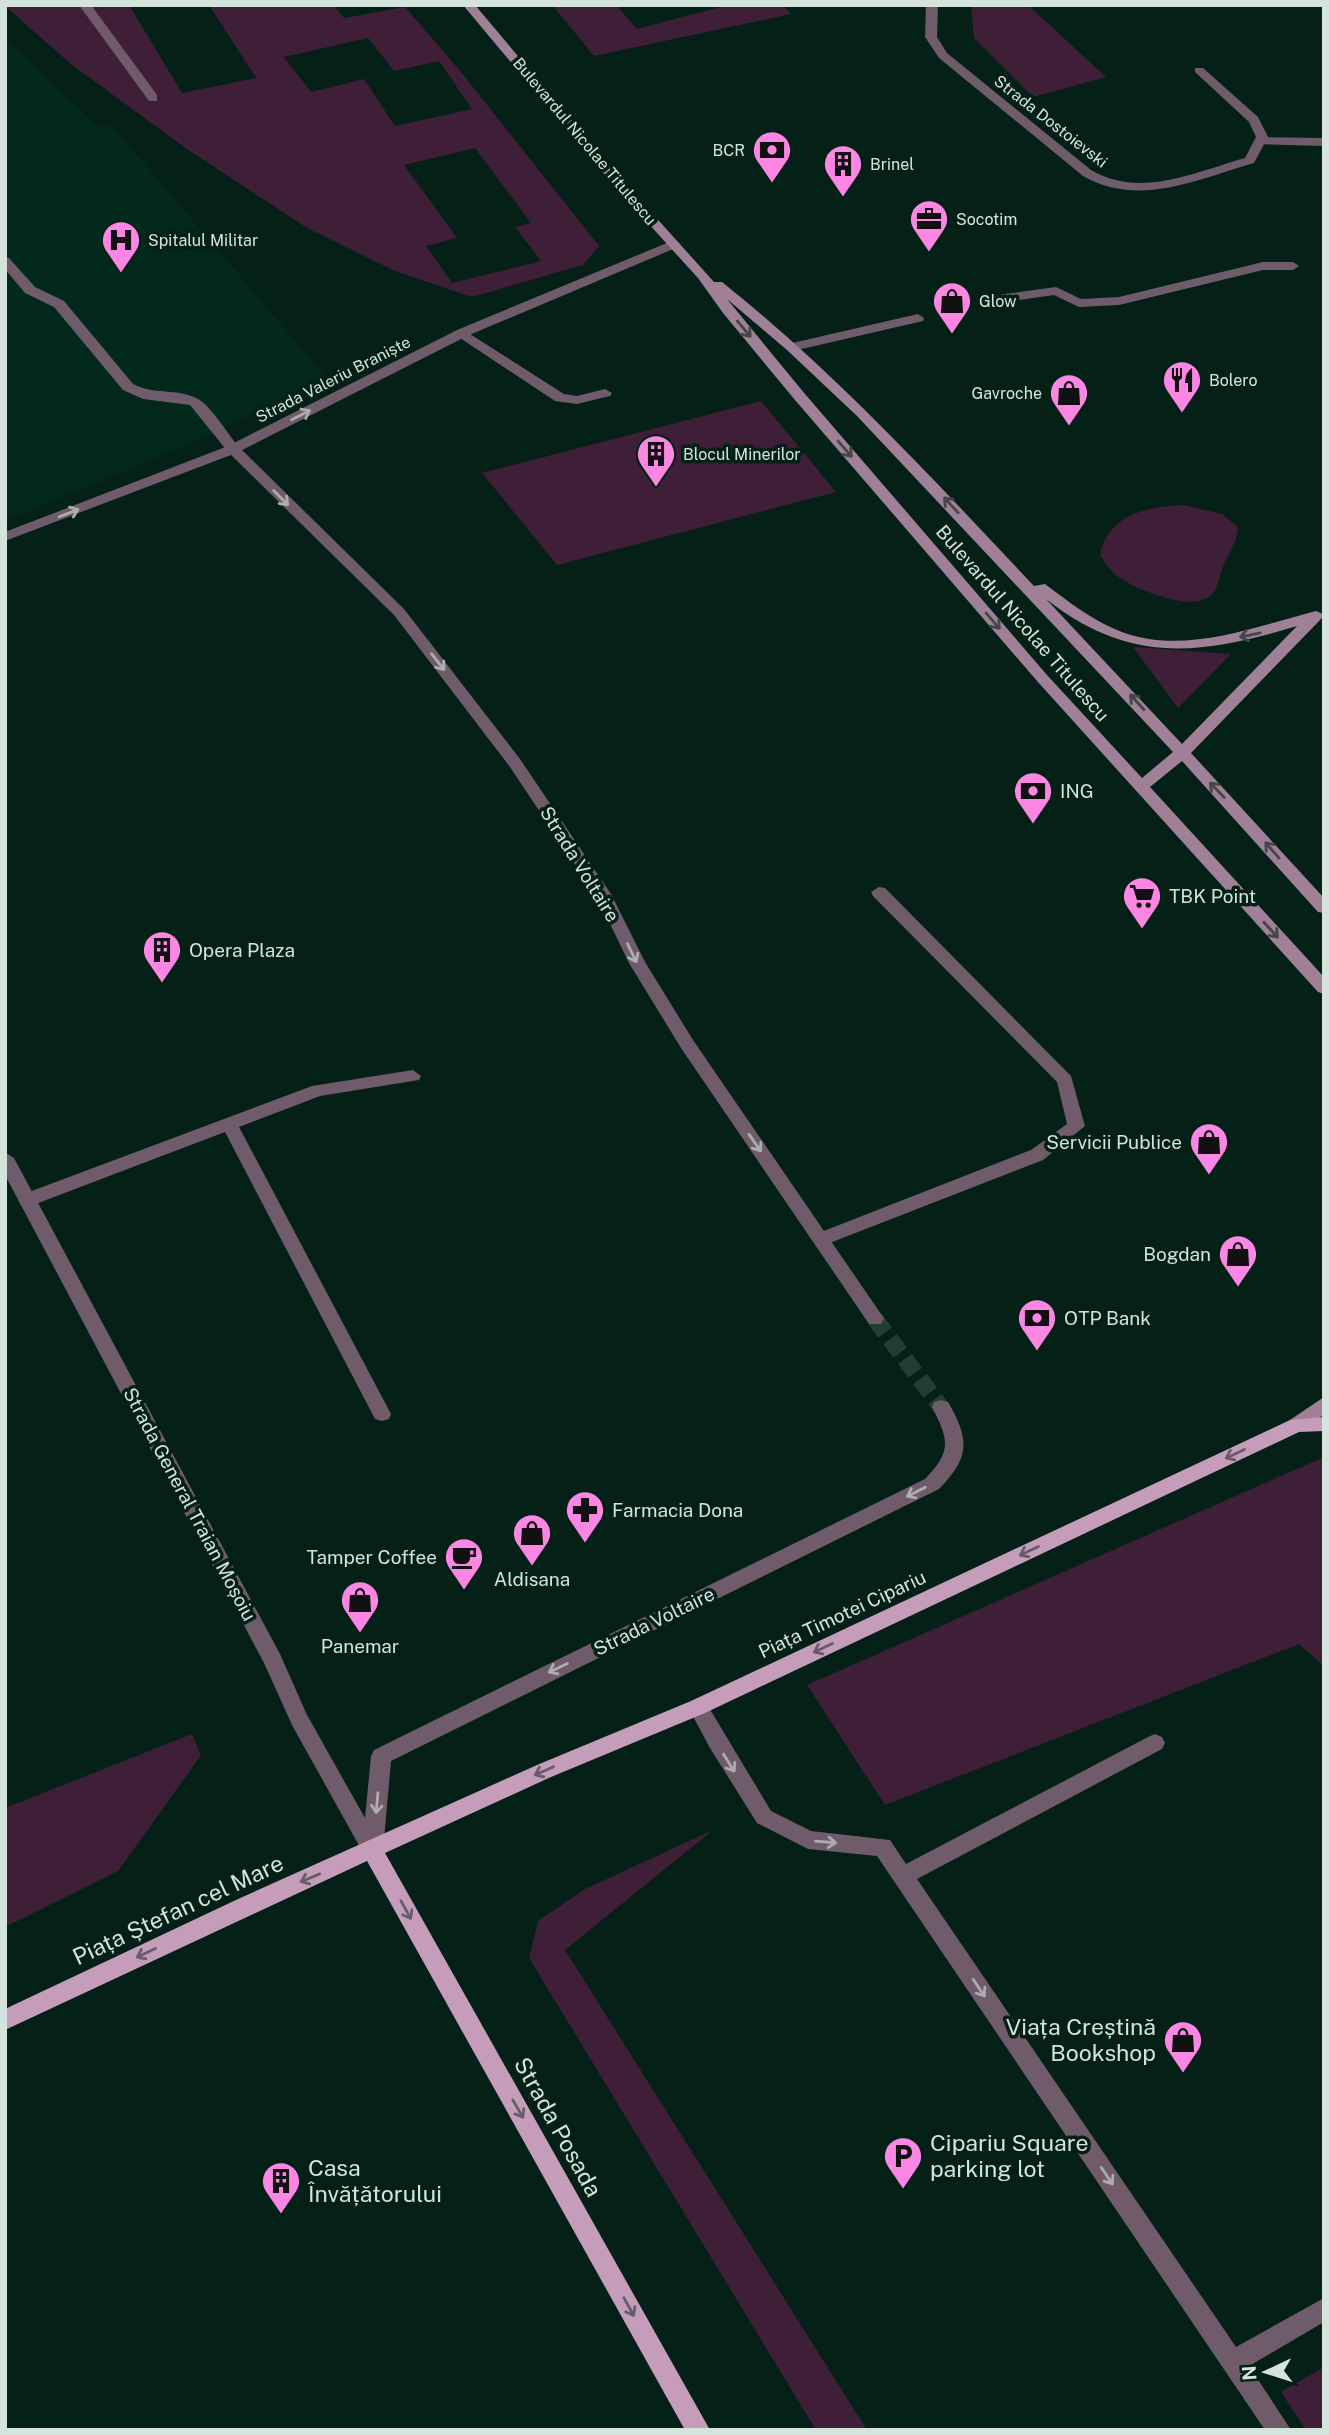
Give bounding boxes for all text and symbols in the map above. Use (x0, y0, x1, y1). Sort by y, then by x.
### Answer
street label: Bulevardul Nicolae Titulescu (509, 54, 660, 229)
street label: Strada Dostoievski (990, 71, 1111, 172)
bank icon: BCR (751, 129, 793, 184)
place label: BCR (712, 141, 745, 160)
building icon: Brinel (822, 143, 864, 198)
place label: Brinel (870, 155, 914, 174)
office icon: Socotim (908, 198, 950, 253)
place label: Socotim (956, 210, 1017, 229)
hospital icon: Spitalul Militar (100, 219, 142, 274)
place label: Spitalul Militar (148, 231, 258, 250)
shop icon: Glow (931, 280, 973, 335)
place label: Glow (979, 292, 1017, 311)
one-way arrow (736, 320, 752, 338)
street label: Strada Valeriu Braniște (253, 332, 414, 427)
restaurant icon: Bolero (1161, 359, 1203, 414)
place label: Bolero (1209, 371, 1258, 390)
shop icon: Gavroche (1048, 372, 1090, 427)
place label: Gavroche (972, 384, 1042, 403)
one-way arrow (290, 408, 311, 421)
building icon: Blocul Minerilor (635, 433, 677, 488)
one-way arrow (837, 439, 853, 457)
place label: Blocul Minerilor (683, 445, 801, 464)
one-way arrow (273, 489, 290, 506)
one-way arrow (943, 496, 959, 514)
one-way arrow (57, 505, 79, 518)
street label: Bulevardul Nicolae Titulescu (932, 520, 1114, 726)
one-way arrow (985, 612, 1001, 630)
one-way arrow (1239, 629, 1262, 643)
one-way arrow (431, 652, 446, 670)
one-way arrow (1129, 693, 1145, 711)
bank icon: ING (1012, 770, 1054, 825)
place label: ING (1060, 780, 1094, 802)
one-way arrow (1209, 782, 1226, 799)
street label: Strada Voltaire (536, 802, 624, 926)
one-way arrow (1264, 841, 1280, 859)
supermarket icon: TBK Point (1121, 875, 1163, 930)
place label: TBK Point (1169, 885, 1256, 907)
one-way arrow (1263, 921, 1279, 939)
building icon: Opera Plaza (141, 929, 183, 984)
place label: Opera Plaza (189, 939, 295, 961)
one-way arrow (625, 942, 639, 963)
shop icon: Servicii Publice (1188, 1121, 1230, 1176)
place label: Servicii Publice (1046, 1131, 1182, 1153)
one-way arrow (748, 1133, 762, 1152)
shop icon: Bogdan (1217, 1233, 1259, 1288)
place label: Bogdan (1143, 1243, 1211, 1265)
bank icon: OTP Bank (1016, 1297, 1058, 1352)
place label: OTP Bank (1064, 1307, 1151, 1329)
street label: Strada General Traian Moșoiu (119, 1384, 261, 1624)
one-way arrow (1225, 1448, 1246, 1461)
one-way arrow (906, 1485, 927, 1499)
pharmacy icon: Farmacia Dona (564, 1489, 606, 1544)
place label: Farmacia Dona (612, 1499, 743, 1521)
shop icon: Aldisana (511, 1512, 553, 1567)
cafe icon: Tamper Coffee (443, 1536, 485, 1591)
one-way arrow (1019, 1545, 1040, 1558)
place label: Tamper Coffee (306, 1546, 437, 1568)
street label: Piața Timotei Cipariu (755, 1566, 929, 1662)
place label: Aldisana (494, 1568, 570, 1590)
shop icon: Panemar (339, 1579, 381, 1634)
street label: Strada Voltaire (590, 1582, 718, 1660)
place label: Panemar (321, 1635, 399, 1657)
one-way arrow (813, 1642, 834, 1655)
one-way arrow (548, 1661, 569, 1675)
one-way arrow (722, 1753, 737, 1772)
one-way arrow (534, 1765, 556, 1778)
one-way arrow (370, 1792, 383, 1814)
one-way arrow (815, 1836, 837, 1849)
street label: Piața Ștefan cel Mare (68, 1849, 287, 1970)
one-way arrow (300, 1872, 322, 1885)
one-way arrow (399, 1900, 413, 1920)
one-way arrow (136, 1947, 157, 1961)
one-way arrow (972, 1978, 986, 1997)
place label: Viața Creștină Bookshop (1006, 2013, 1156, 2066)
shop icon: Viața Creștină Bookshop (1162, 2019, 1204, 2074)
street label: Strada Posada (509, 2052, 608, 2201)
one-way arrow (511, 2098, 525, 2118)
place label: Cipariu Square parking lot (930, 2129, 1089, 2182)
parking icon: Cipariu Square parking lot (882, 2135, 924, 2190)
place label: Casa Învățătorului (307, 2154, 442, 2207)
building icon: Casa Învățătorului (260, 2160, 302, 2215)
one-way arrow (1100, 2166, 1114, 2185)
one-way arrow (623, 2296, 636, 2317)
north arrow (1231, 2337, 1301, 2407)
text: N (1238, 2365, 1261, 2381)

